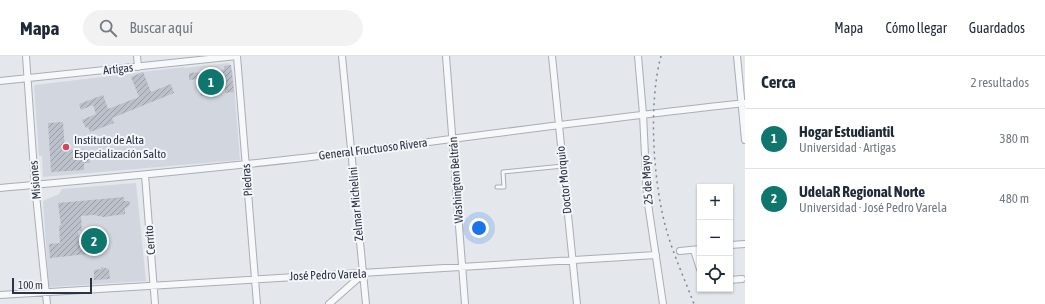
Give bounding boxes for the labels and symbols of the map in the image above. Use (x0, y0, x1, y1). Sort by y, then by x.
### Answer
street label: Artigas (102, 60, 134, 78)
pin: 1 (198, 67, 224, 97)
place label: Instituto de Alta Especialización Salto (74, 133, 166, 161)
street label: General Fructuoso Rivera (318, 135, 428, 163)
street label: Washington Beltrán (446, 136, 466, 224)
marker: Instituto de Alta Especialización Salto (61, 142, 71, 152)
street label: Doctor Morquio (553, 145, 575, 215)
street label: 25 de Mayo (638, 154, 656, 205)
street label: Misiones (26, 160, 44, 200)
street label: Piedras (239, 163, 255, 197)
street label: Zelmar Michelini (346, 166, 366, 242)
your location (469, 218, 489, 238)
street label: Cerrito (142, 224, 158, 255)
pin: 2 (81, 226, 107, 256)
street label: José Pedro Varela (289, 267, 367, 283)
scale bar (12, 276, 92, 295)

